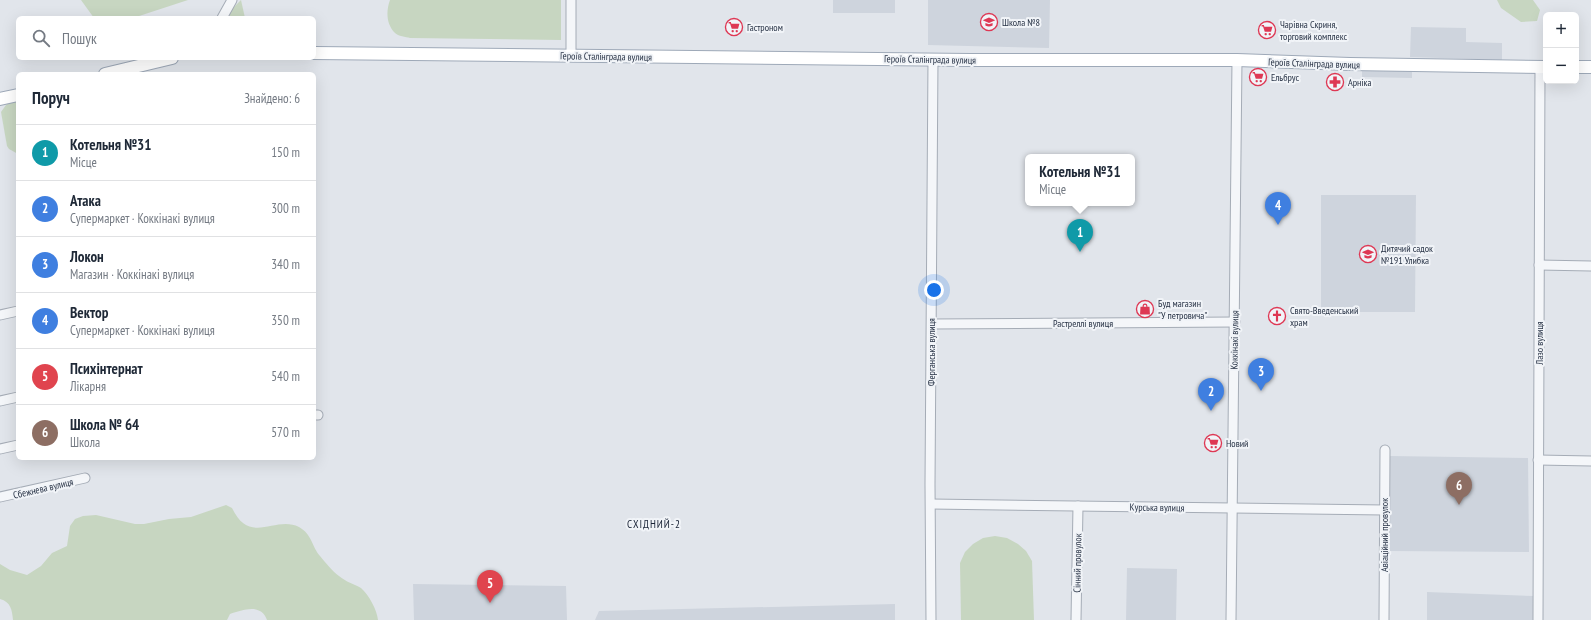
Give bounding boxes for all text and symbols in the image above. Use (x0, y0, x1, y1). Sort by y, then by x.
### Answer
school or university icon: Школа №8 (979, 12, 999, 32)
map controls (1543, 12, 1579, 84)
button: + (1543, 12, 1579, 48)
search box (16, 16, 316, 60)
place label: Школа №8 (1002, 16, 1040, 29)
supermarket icon: Гастроном (724, 17, 744, 37)
place label: Чарівна Скриня, торговий комплекс (1280, 18, 1347, 43)
supermarket icon: Чарівна Скриня, торговий комплекс (1257, 20, 1277, 40)
place label: Гастроном (747, 21, 783, 34)
icon: search (30, 27, 52, 49)
text: Пошук (62, 29, 97, 48)
button: − (1543, 48, 1579, 84)
street label: Героїв Сталінграда вулиця (560, 49, 652, 64)
street label: Героїв Сталінграда вулиця (884, 52, 976, 67)
street label: Героїв Сталінграда вулиця (1268, 55, 1360, 72)
supermarket icon: Ельбрус (1248, 67, 1268, 87)
place label: Ельбрус (1271, 71, 1299, 84)
pharmacy icon: Арніка (1325, 72, 1345, 92)
place label: Арніка (1348, 76, 1371, 89)
text: Поруч (32, 87, 70, 109)
text: Знайдено: 6 (244, 90, 300, 107)
text: Котельня №31 (70, 135, 151, 154)
text: 1 (42, 144, 48, 161)
text: 150 m (271, 144, 300, 161)
text: Місце (70, 154, 97, 171)
popup (1025, 154, 1135, 206)
text: Котельня №31 (1039, 162, 1121, 181)
text: Місце (1039, 181, 1066, 198)
text: Атака (70, 191, 101, 210)
pin: 4 (1265, 192, 1291, 225)
text: 2 (42, 200, 48, 217)
text: 300 m (271, 200, 300, 217)
text: Супермаркет · Коккінакі вулиця (70, 210, 215, 227)
pin: 1 (1067, 219, 1093, 252)
place label: Дитячий садок №191 Улибка (1381, 242, 1433, 267)
school or university icon: Дитячий садок №191 Улибка (1358, 244, 1378, 264)
text: Локон (70, 247, 104, 266)
text: 3 (42, 256, 48, 273)
text: 340 m (271, 256, 300, 273)
text: Магазин · Коккінакі вулиця (70, 266, 194, 283)
your location (924, 280, 944, 300)
place label: Буд магазин "У петровича" (1158, 297, 1207, 322)
shop icon: Буд магазин "У петровича" (1135, 299, 1155, 319)
text: Вектор (70, 303, 108, 322)
place label: Свято-Введенський храм (1290, 304, 1358, 329)
church icon: Свято-Введенський храм (1267, 306, 1287, 326)
street label: Коккінакі вулиця (1227, 310, 1242, 370)
text: 4 (42, 312, 48, 329)
text: 350 m (271, 312, 300, 329)
street label: Растреллі вулиця (1053, 317, 1113, 330)
street label: Ферганська вулиця (925, 318, 938, 386)
street label: Лазо вулиця (1533, 321, 1546, 366)
text: Супермаркет · Коккінакі вулиця (70, 322, 215, 339)
pin: 3 (1248, 358, 1274, 391)
text: Психінтернат (70, 359, 143, 378)
text: 5 (42, 368, 48, 385)
text: 540 m (271, 368, 300, 385)
text: Лікарня (70, 378, 106, 395)
pin: 2 (1198, 378, 1224, 411)
text: Школа № 64 (70, 415, 139, 434)
text: 6 (42, 424, 48, 441)
text: 570 m (271, 424, 300, 441)
supermarket icon: Новий (1203, 433, 1223, 453)
text: Школа (70, 434, 100, 451)
place label: Новий (1226, 437, 1249, 450)
pin: 6 (1446, 472, 1472, 505)
street label: Сбежнева вулиця (12, 475, 75, 502)
street label: Авіаційний провулок (1378, 498, 1391, 572)
street label: Курська вулиця (1130, 501, 1185, 514)
district label: СХІДНИЙ-2 (627, 517, 681, 531)
street label: Сінний провулок (1070, 533, 1085, 593)
pin: 5 (477, 570, 503, 603)

